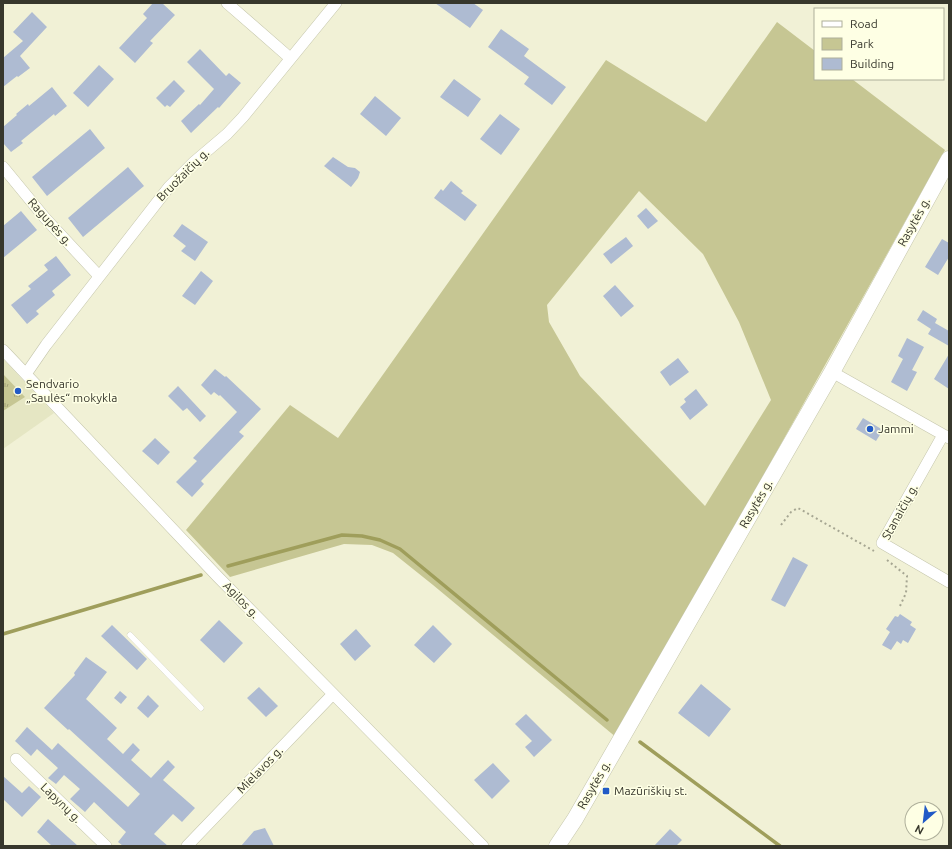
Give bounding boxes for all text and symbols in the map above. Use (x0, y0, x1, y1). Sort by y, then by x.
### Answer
legend (814, 8, 944, 80)
text: Road (850, 17, 878, 30)
text: Park (850, 37, 874, 50)
text: Building (850, 57, 894, 70)
street label: Bruožaičių g. (154, 146, 211, 203)
street label: Ragupės g. (26, 195, 75, 248)
street label: Rasytės g. (895, 195, 932, 248)
place label: Sendvario „Saulės“ mokykla (26, 377, 117, 404)
marker: Sendvario „Saulės“ mokykla (13, 386, 23, 396)
place label: Jammi (878, 422, 914, 435)
marker: Jammi (865, 424, 875, 434)
street label: Rasytės g. (737, 477, 775, 530)
street label: Stanaičių g. (879, 482, 920, 542)
street label: Agilos g. (221, 579, 262, 621)
street label: Mielavos g. (234, 744, 285, 796)
street label: Rasytės g. (575, 758, 613, 811)
street label: Lapynų g. (38, 780, 84, 825)
place label: Mazūriškių st. (614, 784, 687, 797)
marker: Mazūriškių st. (601, 786, 611, 796)
north arrow (904, 801, 944, 841)
text: N (913, 823, 926, 837)

